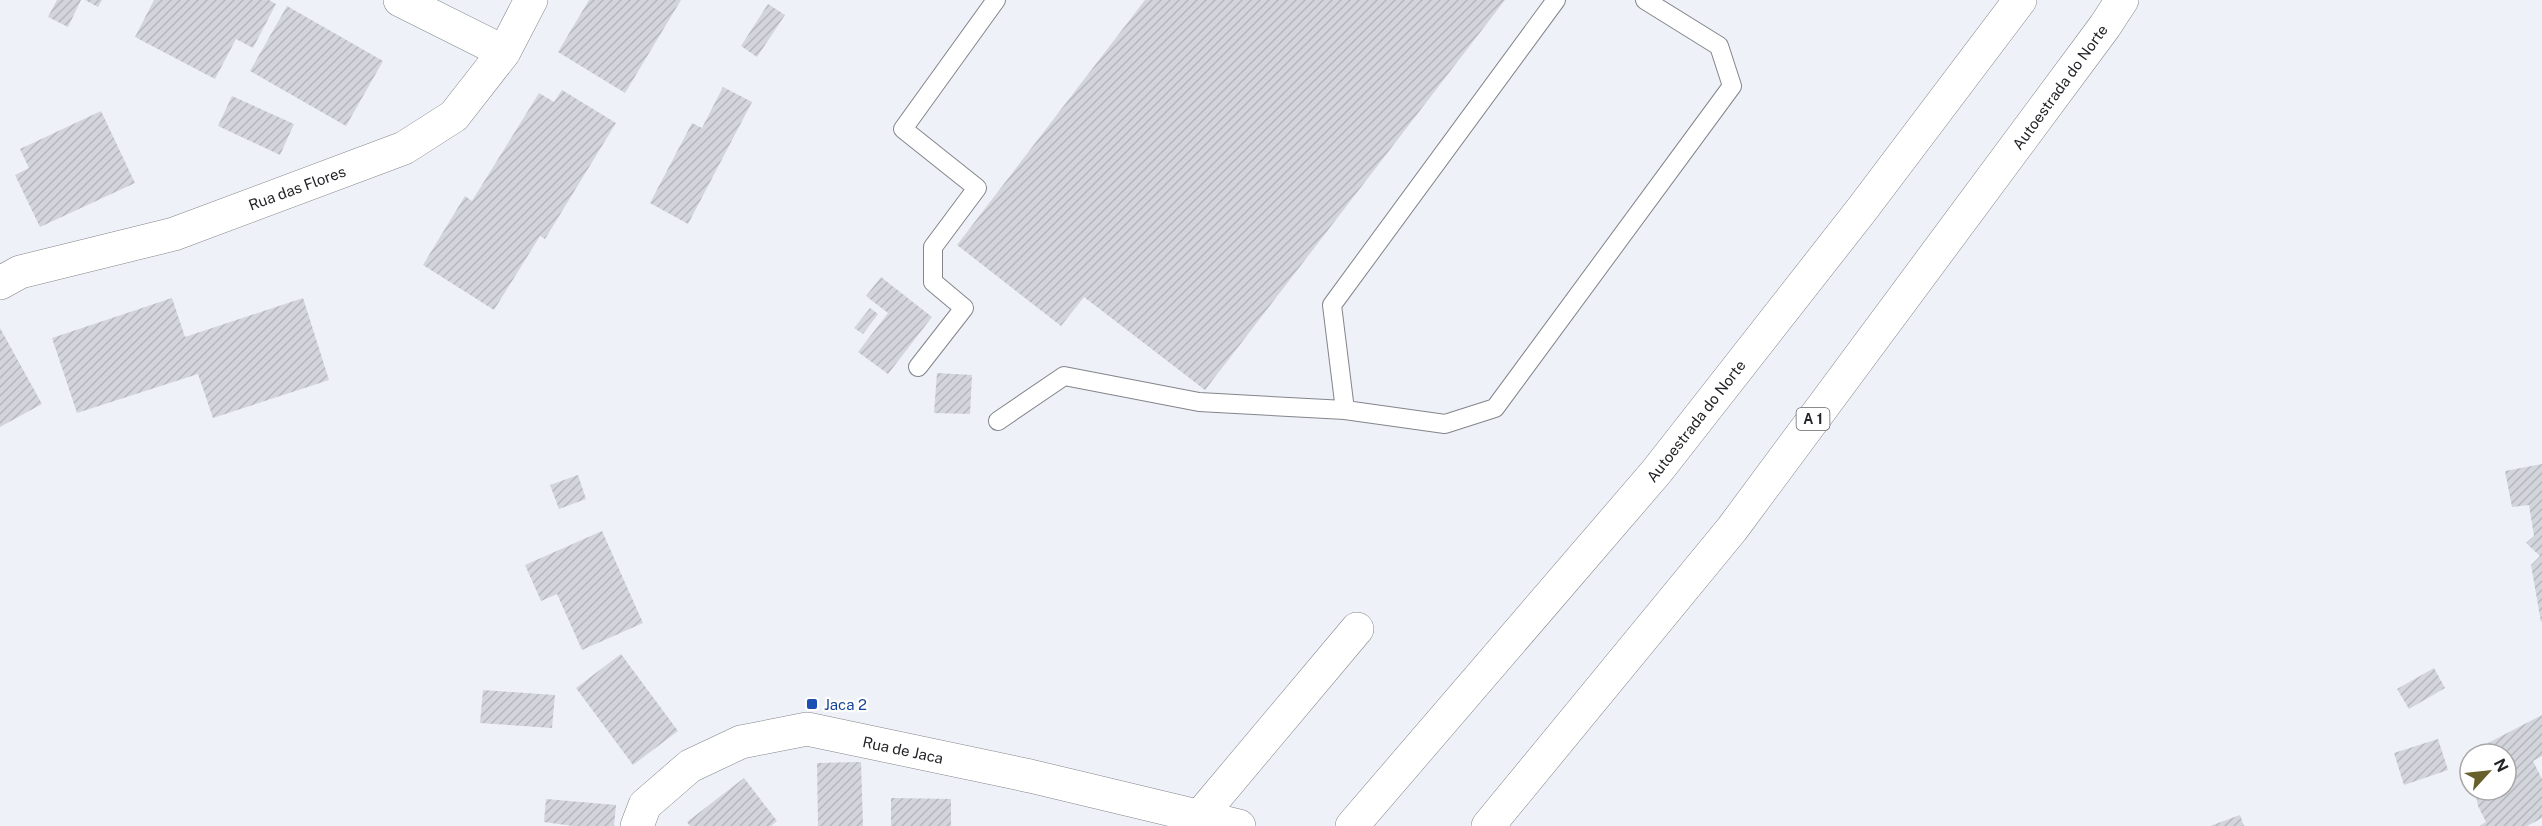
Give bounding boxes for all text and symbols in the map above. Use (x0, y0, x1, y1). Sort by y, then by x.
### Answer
street label: Autoestrada do Norte (2009, 21, 2111, 153)
street label: Rua das Flores (246, 163, 348, 213)
street label: Autoestrada do Norte (1643, 357, 1749, 485)
road number: A 1 (1796, 408, 1830, 430)
place label: Jaca 2 (824, 696, 867, 713)
marker: Jaca 2 (805, 697, 819, 711)
street label: Rua de Jaca (861, 733, 945, 767)
north arrow (2458, 742, 2518, 802)
text: N (2490, 756, 2512, 775)

